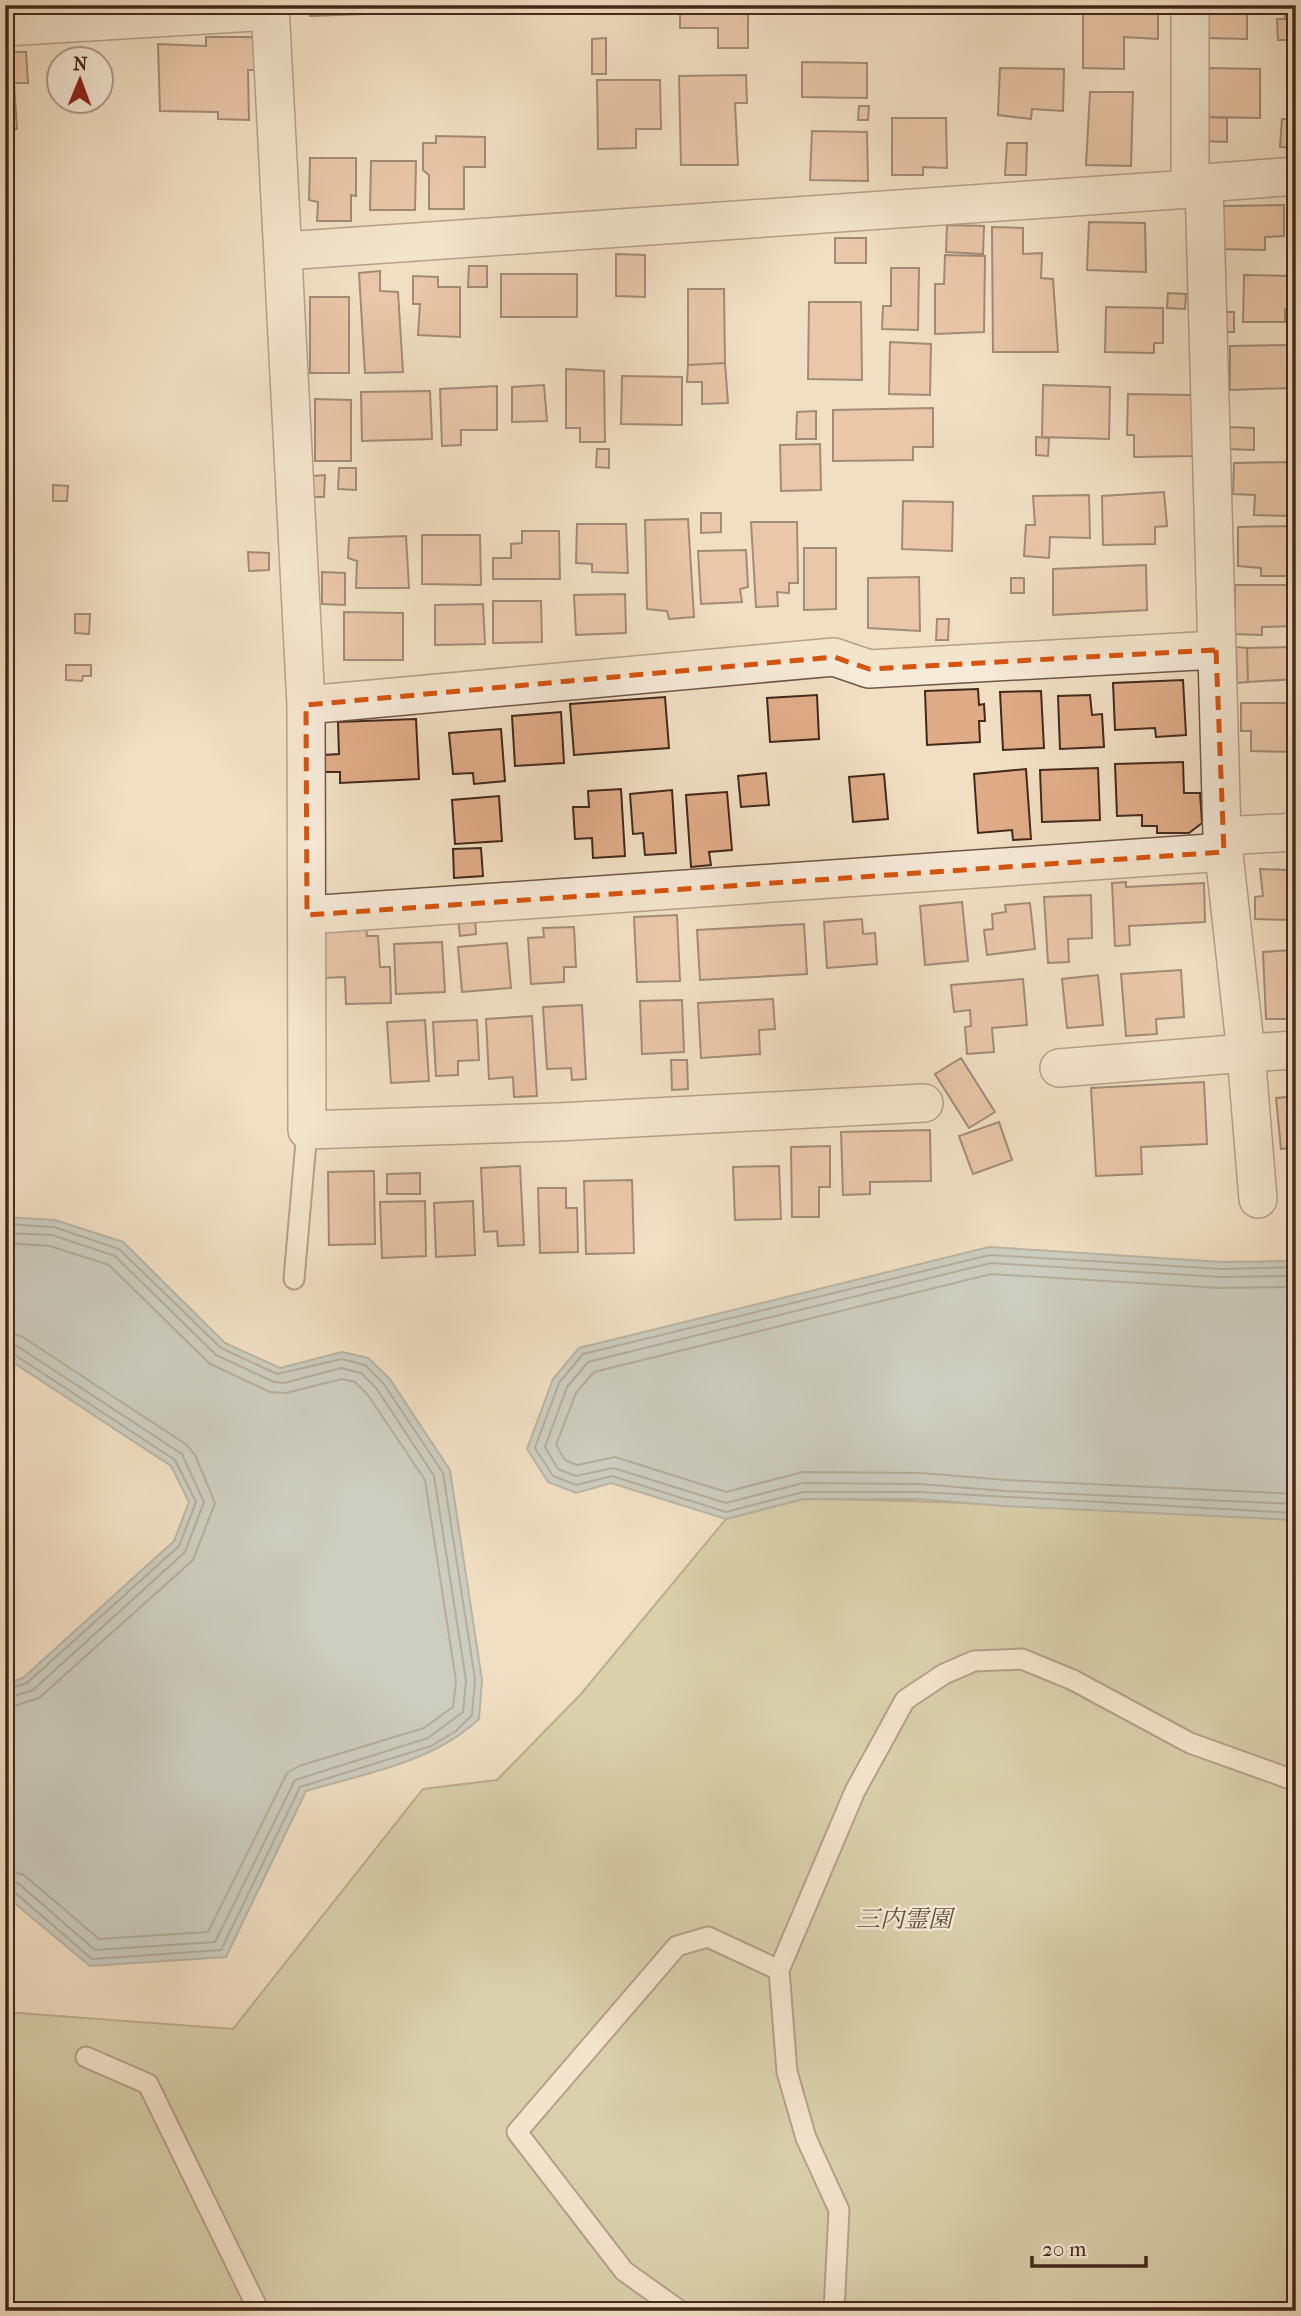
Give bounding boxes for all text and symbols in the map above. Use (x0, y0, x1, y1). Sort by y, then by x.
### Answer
north arrow (46, 46, 116, 116)
text: N (73, 53, 88, 75)
park label: 三内霊園 (856, 1905, 956, 1933)
scale bar (1032, 2225, 1145, 2269)
text: 20 m (1042, 2237, 1087, 2261)

